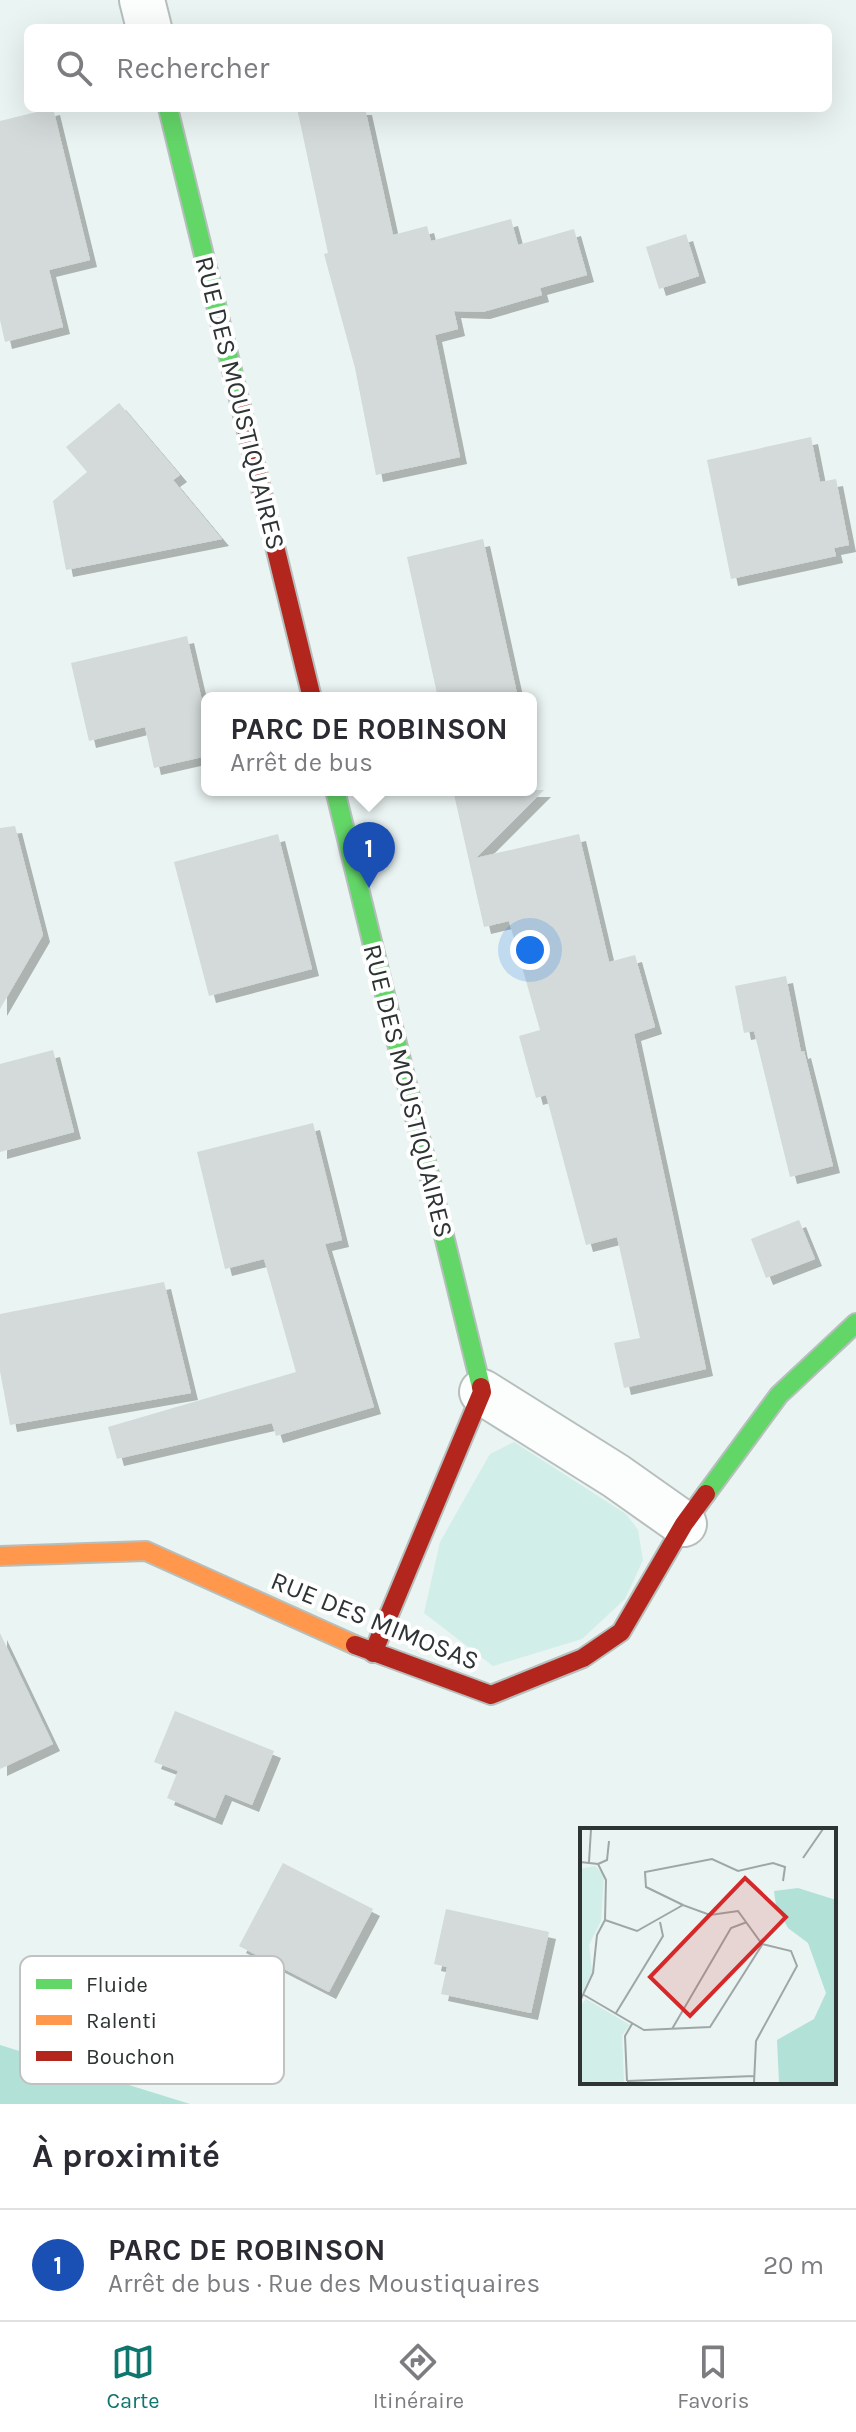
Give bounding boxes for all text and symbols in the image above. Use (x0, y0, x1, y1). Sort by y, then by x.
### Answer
search box (24, 24, 832, 112)
icon: search (52, 46, 96, 90)
text: Rechercher (116, 50, 269, 86)
street label: RUE DES MOUSTIQUAIRES (188, 253, 292, 553)
popup (201, 692, 537, 796)
text: PARC DE ROBINSON (230, 711, 508, 747)
text: Arrêt de bus (230, 747, 373, 778)
pin: 1 (343, 822, 395, 888)
your location (510, 930, 550, 970)
street label: RUE DES MOUSTIQUAIRES (356, 941, 460, 1241)
street label: RUE DES MIMOSAS (266, 1565, 484, 1677)
inset map (580, 1828, 836, 2084)
legend (20, 1956, 284, 2084)
text: Fluide (86, 1972, 148, 1998)
text: Ralenti (86, 2008, 157, 2034)
text: Bouchon (86, 2044, 175, 2070)
text: À proximité (32, 2136, 220, 2176)
text: PARC DE ROBINSON (108, 2232, 386, 2268)
text: 1 (53, 2250, 63, 2281)
text: 20 m (763, 2250, 824, 2281)
text: Arrêt de bus · Rue des Moustiquaires (108, 2268, 540, 2299)
tab: Carte (107, 2340, 160, 2414)
tab: Itinéraire (373, 2340, 464, 2414)
tab: Favoris (677, 2340, 749, 2414)

